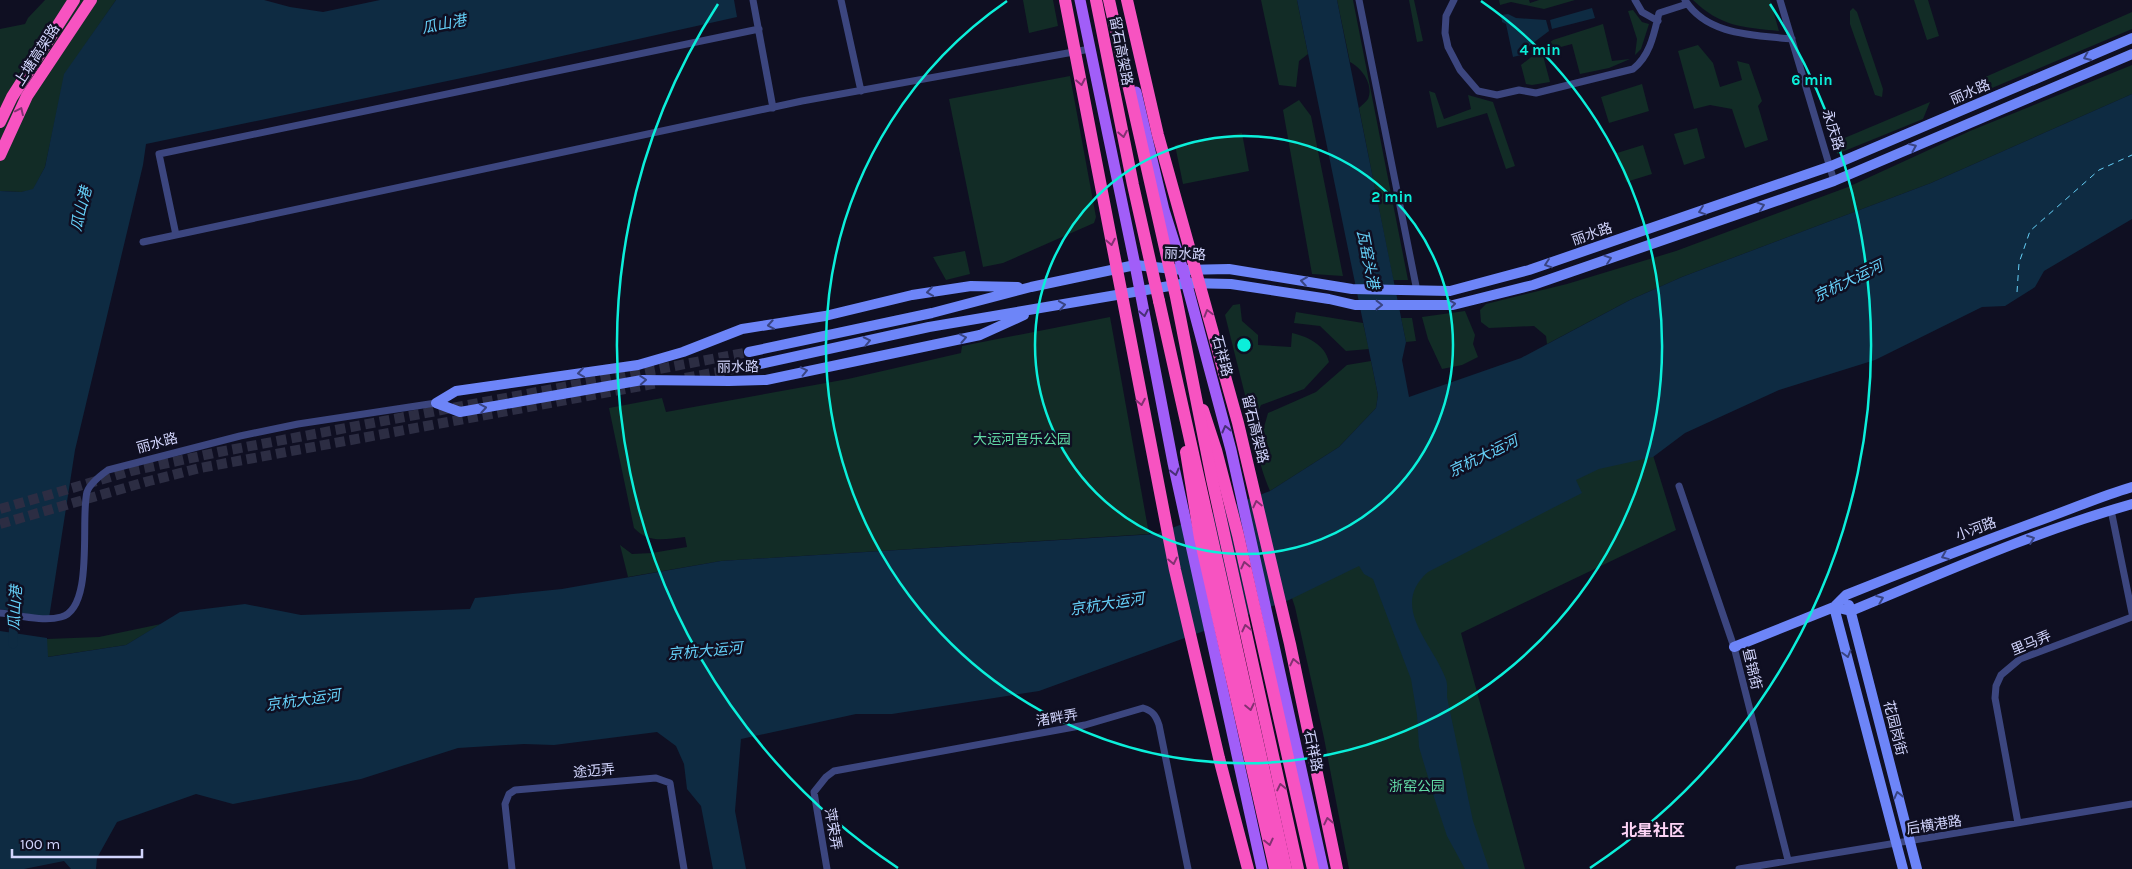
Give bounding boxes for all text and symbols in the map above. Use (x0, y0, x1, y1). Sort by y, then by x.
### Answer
water label: 瓜山港 (420, 10, 470, 37)
street label: 留石高架路 (1106, 15, 1136, 87)
street label: 上塘高架路 (11, 21, 63, 89)
text: 4 min (1519, 41, 1561, 59)
one-way arrow (2083, 50, 2092, 61)
text: 6 min (1791, 71, 1833, 89)
street label: 丽水路 (1947, 76, 1993, 108)
one-way arrow (1075, 78, 1085, 87)
one-way arrow (14, 107, 25, 116)
street label: 永庆路 (1819, 107, 1847, 153)
one-way arrow (1117, 129, 1127, 138)
one-way arrow (1908, 143, 1917, 154)
water label: 瓜山港 (67, 183, 96, 233)
text: 2 min (1371, 188, 1413, 206)
one-way arrow (1756, 202, 1765, 212)
one-way arrow (1698, 205, 1707, 215)
street label: 丽水路 (1569, 219, 1615, 249)
water label: 瓦窑头港 (1353, 228, 1383, 292)
one-way arrow (1105, 238, 1115, 246)
street label: 丽水路 (1164, 244, 1206, 264)
one-way arrow (1603, 255, 1611, 265)
water label: 京杭大运河 (1810, 255, 1888, 306)
one-way arrow (1545, 258, 1553, 268)
one-way arrow (1300, 276, 1309, 286)
one-way arrow (926, 286, 934, 297)
one-way arrow (1448, 299, 1456, 310)
one-way arrow (1058, 300, 1066, 311)
one-way arrow (1376, 300, 1383, 310)
one-way arrow (1138, 308, 1149, 317)
one-way arrow (1204, 309, 1214, 317)
one-way arrow (767, 319, 776, 329)
one-way arrow (959, 334, 968, 344)
street label: 石祥路 (1208, 334, 1236, 378)
one-way arrow (863, 336, 872, 346)
centre of rings (1235, 336, 1253, 354)
street label: 丽水路 (717, 358, 759, 376)
one-way arrow (800, 366, 809, 377)
one-way arrow (576, 367, 584, 378)
one-way arrow (639, 375, 647, 386)
street label: 留石高架路 (1238, 393, 1272, 465)
one-way arrow (1135, 397, 1146, 406)
one-way arrow (478, 403, 487, 413)
one-way arrow (1221, 425, 1232, 434)
street label: 丽水路 (135, 429, 179, 457)
water label: 京杭大运河 (1445, 430, 1523, 481)
park label: 大运河音乐公园 (973, 431, 1071, 448)
one-way arrow (1169, 468, 1180, 477)
one-way arrow (1252, 500, 1263, 508)
street label: 小河路 (1953, 514, 1999, 544)
one-way arrow (2026, 534, 2035, 545)
one-way arrow (1941, 550, 1949, 560)
one-way arrow (1167, 557, 1178, 565)
one-way arrow (1240, 561, 1251, 570)
water label: 瓜山港 (5, 583, 25, 631)
water label: 京杭大运河 (1069, 589, 1148, 619)
one-way arrow (1875, 594, 1884, 605)
one-way arrow (1241, 624, 1252, 633)
street label: 里马弄 (2008, 627, 2054, 659)
water label: 京杭大运河 (667, 639, 746, 663)
street label: 昼锦街 (1739, 647, 1765, 691)
one-way arrow (1841, 649, 1851, 657)
one-way arrow (1289, 658, 1300, 667)
water label: 京杭大运河 (265, 685, 344, 714)
street label: 花园岗街 (1880, 699, 1910, 757)
one-way arrow (1244, 703, 1255, 712)
street label: 渚畔弄 (1035, 706, 1079, 730)
street label: 石祥路 (1300, 729, 1326, 773)
street label: 途迈弄 (572, 761, 616, 781)
park label: 浙窑公园 (1389, 778, 1445, 795)
one-way arrow (1276, 783, 1287, 792)
one-way arrow (1893, 790, 1904, 799)
street label: 萍荣弄 (821, 807, 845, 851)
street label: 后横港路 (1905, 812, 1963, 838)
one-way arrow (1323, 817, 1334, 826)
district label: 北星社区 (1621, 821, 1685, 840)
scale bar (12, 826, 142, 858)
text: 100 m (20, 835, 60, 853)
one-way arrow (1263, 838, 1274, 846)

